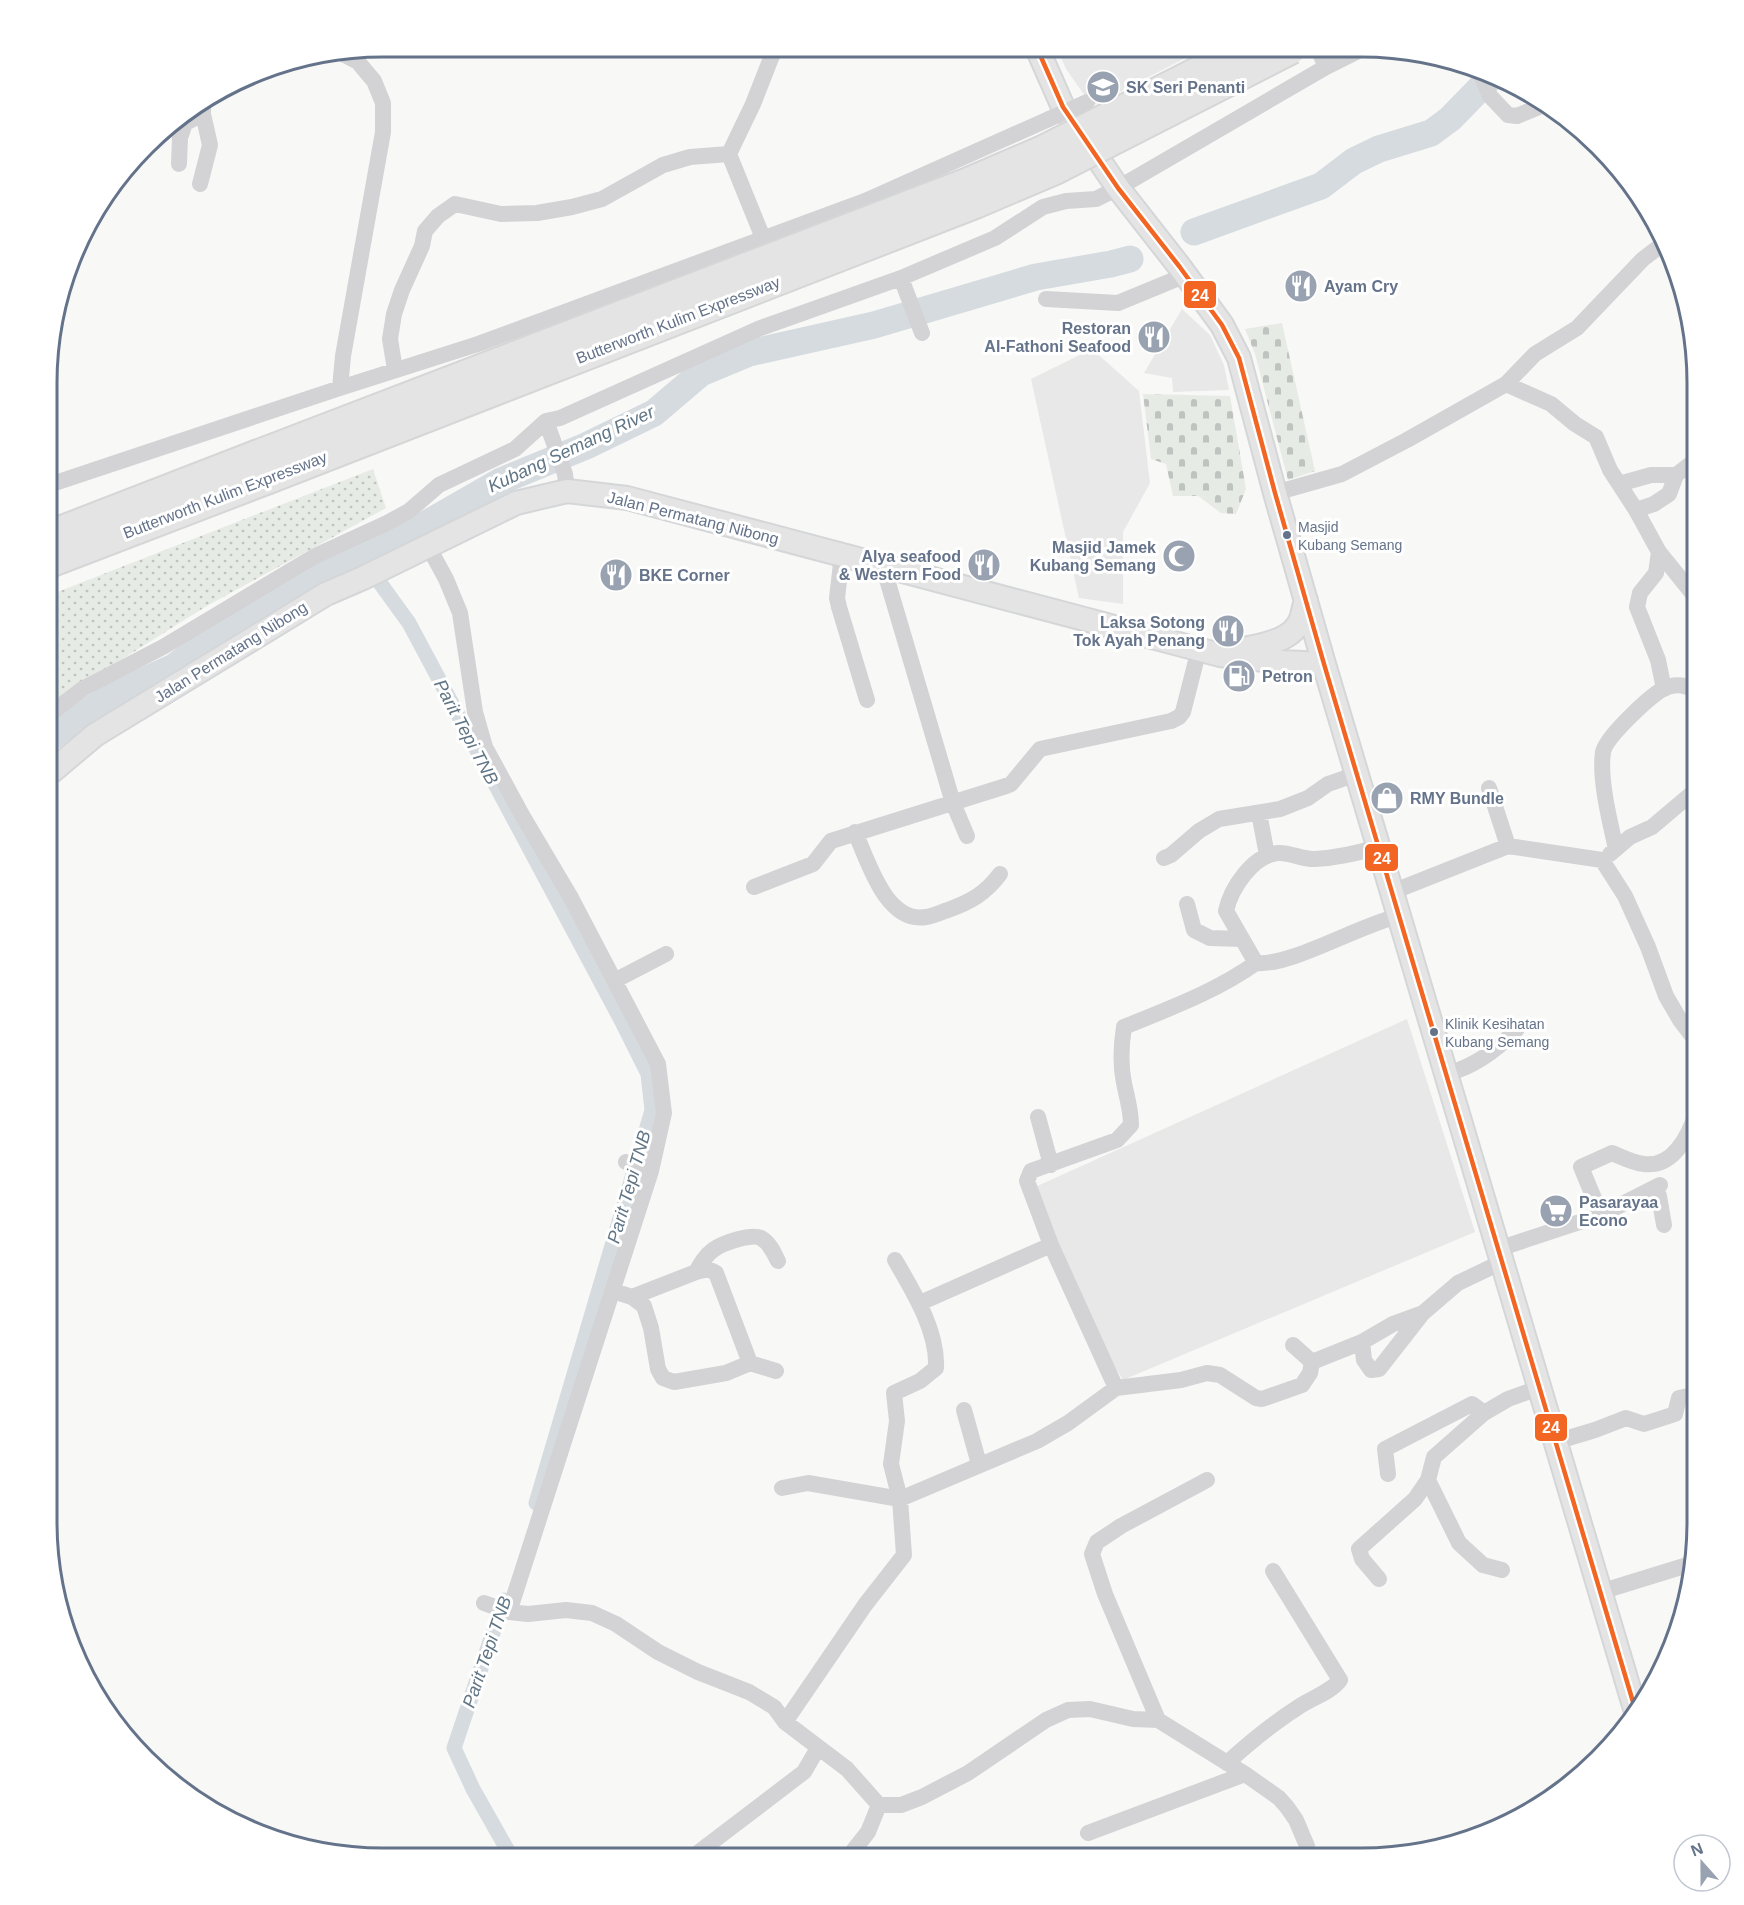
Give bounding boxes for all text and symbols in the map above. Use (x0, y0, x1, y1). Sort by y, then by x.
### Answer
school or university icon: SK Seri Penanti (1085, 69, 1121, 105)
place label: SK Seri Penanti (1126, 79, 1245, 96)
restaurant icon: Ayam Cry (1283, 268, 1319, 304)
street label: Butterworth Kulim Expressway (574, 273, 782, 367)
place label: Ayam Cry (1324, 278, 1398, 295)
line badge: 24 (1183, 280, 1217, 309)
text: 24 (1191, 287, 1209, 304)
restaurant icon: Restoran Al-Fathoni Seafood (1136, 319, 1172, 355)
place label: Restoran Al-Fathoni Seafood (984, 320, 1131, 355)
water label: Kubang Semang River (485, 401, 658, 496)
street label: Butterworth Kulim Expressway (121, 448, 329, 542)
street label: Jalan Permatang Nibong (606, 488, 780, 548)
place label: Masjid Kubang Semang (1298, 519, 1402, 553)
marker: Masjid Kubang Semang (1281, 529, 1293, 541)
mosque icon: Masjid Jamek Kubang Semang (1161, 538, 1197, 574)
place label: Masjid Jamek Kubang Semang (1030, 539, 1156, 574)
restaurant icon: Alya seafood & Western Food (966, 547, 1002, 583)
place label: Alya seafood & Western Food (839, 548, 961, 583)
restaurant icon: BKE Corner (598, 557, 634, 593)
place label: BKE Corner (639, 567, 730, 584)
street label: Jalan Permatang Nibong (152, 598, 310, 706)
restaurant icon: Laksa Sotong Tok Ayah Penang (1210, 613, 1246, 649)
place label: Laksa Sotong Tok Ayah Penang (1073, 614, 1205, 649)
fuel station icon: Petron (1221, 658, 1257, 694)
place label: Petron (1262, 668, 1313, 685)
water label: Parit Tepi TNB (430, 676, 502, 788)
shop icon: RMY Bundle (1369, 780, 1405, 816)
place label: RMY Bundle (1410, 790, 1504, 807)
line badge: 24 (1364, 843, 1399, 872)
text: 24 (1373, 850, 1391, 867)
place label: Klinik Kesihatan Kubang Semang (1445, 1016, 1549, 1050)
marker: Klinik Kesihatan Kubang Semang (1428, 1026, 1440, 1038)
water label: Parit Tepi TNB (603, 1128, 655, 1246)
supermarket icon: Pasarayaa Econo (1538, 1193, 1574, 1229)
place label: Pasarayaa Econo (1579, 1194, 1658, 1229)
line badge: 24 (1534, 1413, 1568, 1442)
text: 24 (1542, 1419, 1560, 1436)
water label: Parit Tepi TNB (459, 1594, 515, 1710)
north arrow (1672, 1833, 1732, 1893)
text: N (1688, 1839, 1705, 1859)

